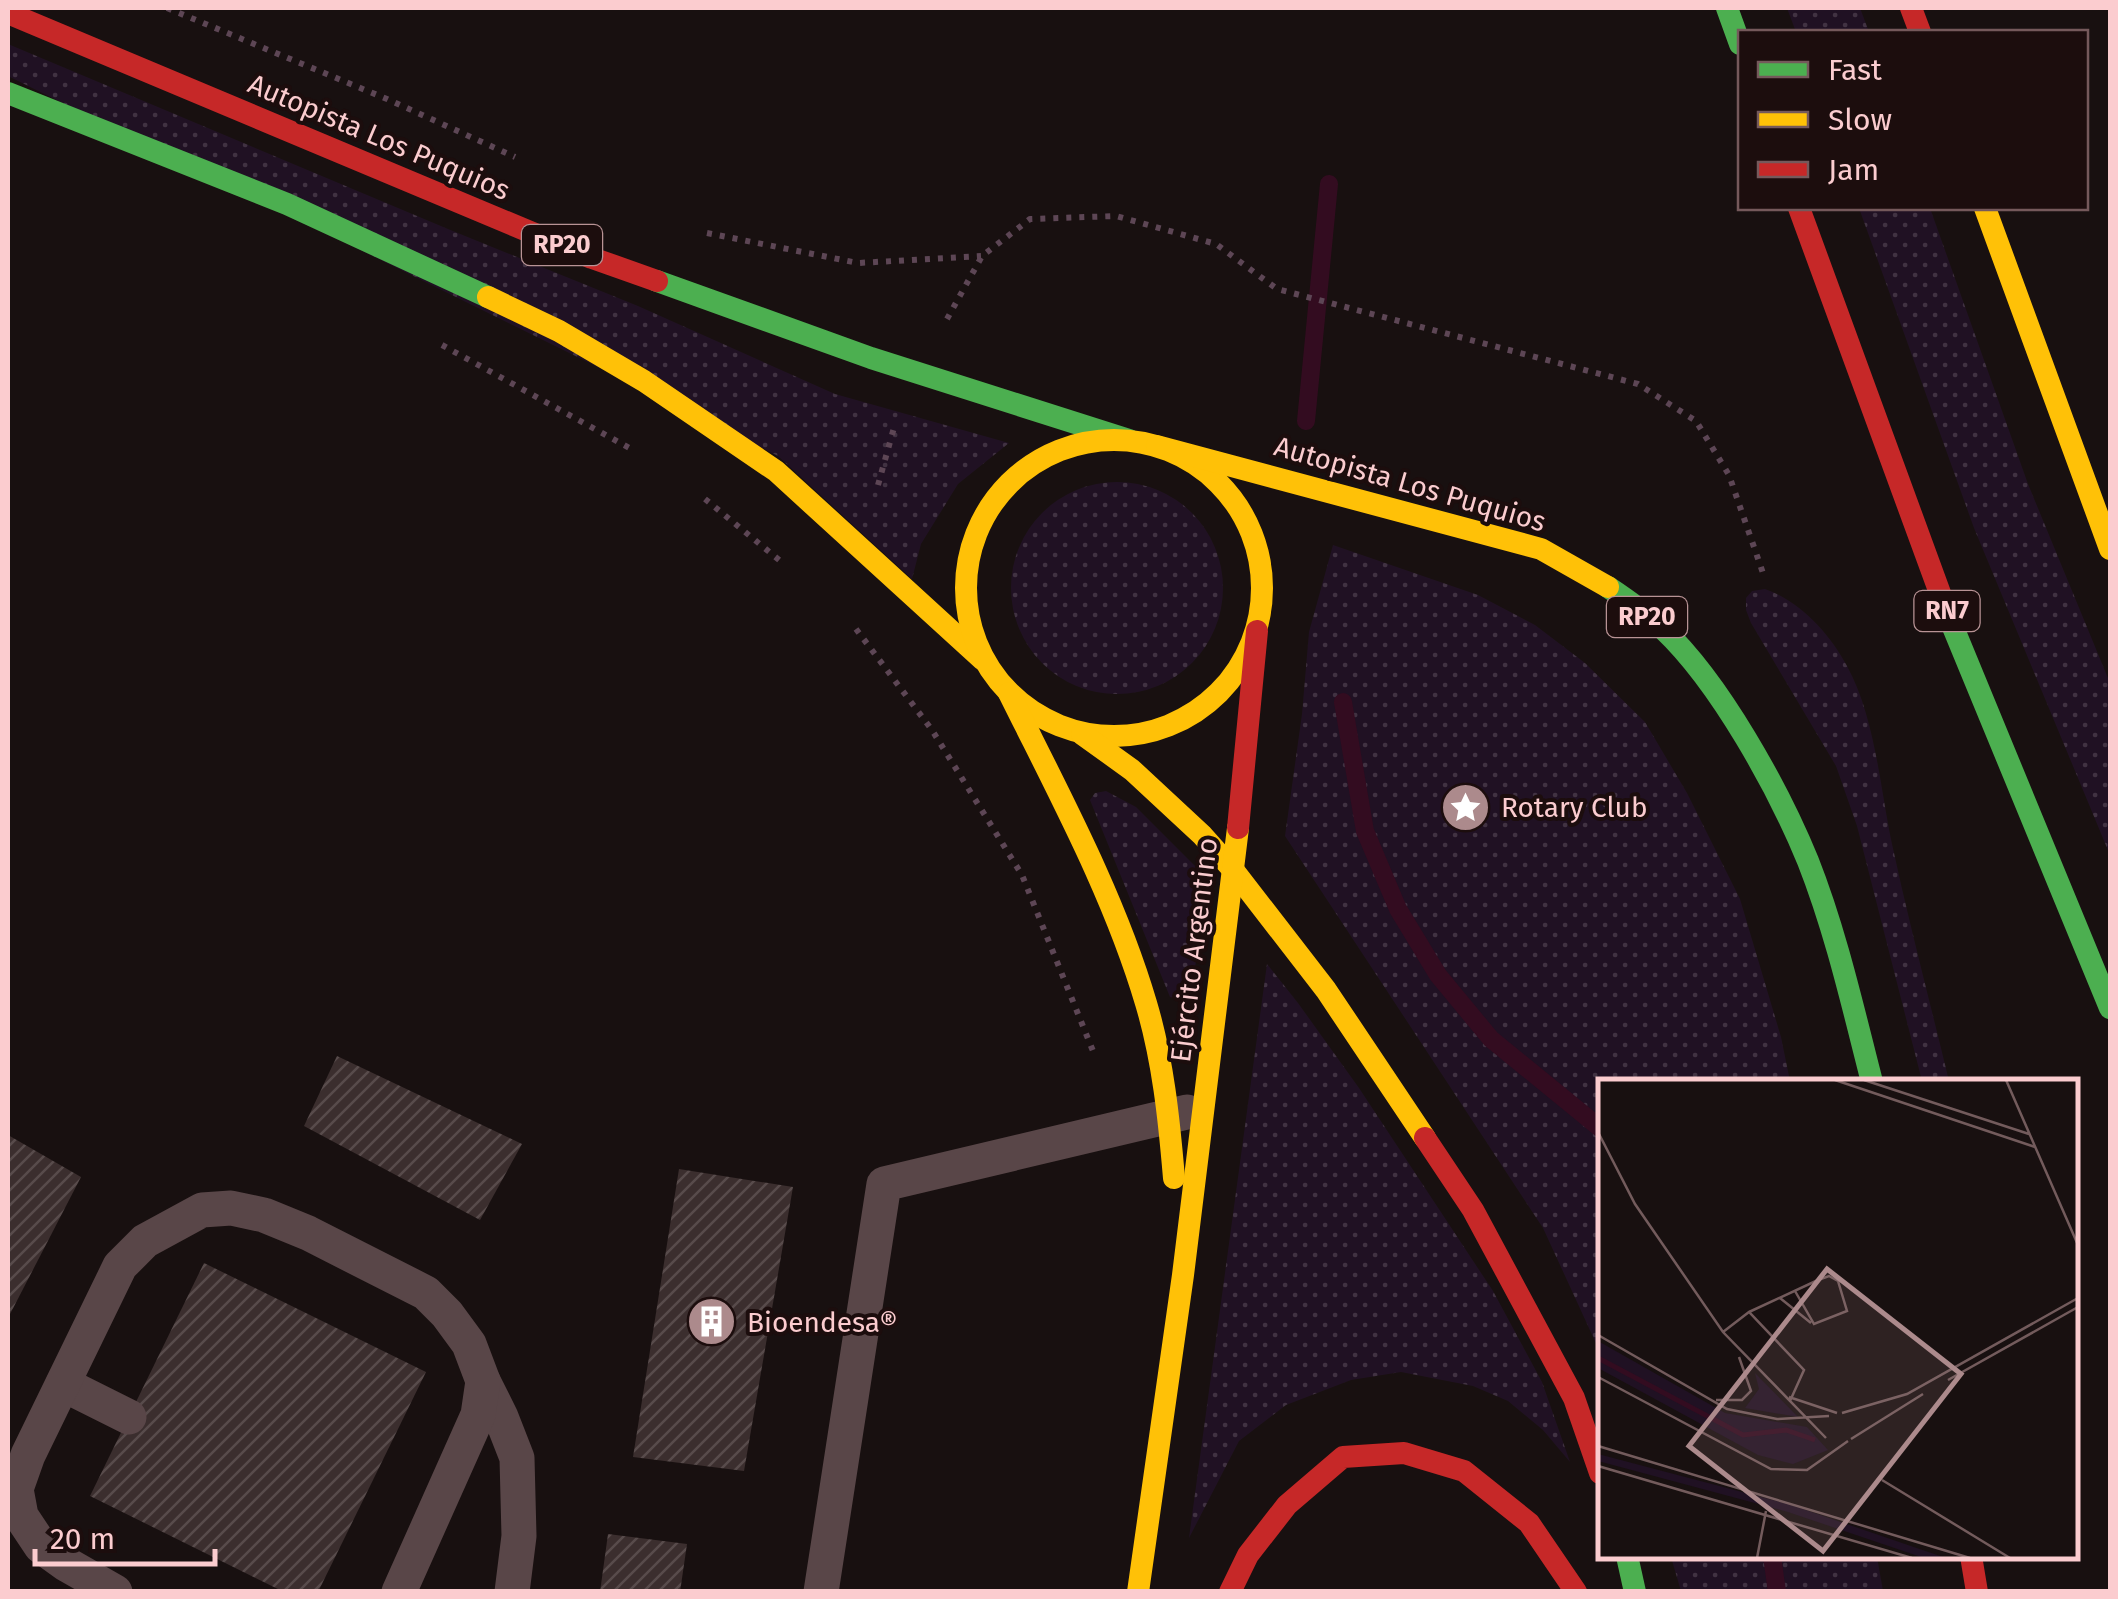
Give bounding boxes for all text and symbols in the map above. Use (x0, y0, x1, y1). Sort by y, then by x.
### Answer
legend (1738, 30, 2088, 210)
text: Fast (1828, 52, 1882, 88)
street label: Autopista Los Puquios (243, 67, 515, 207)
text: Slow (1828, 102, 1892, 138)
text: Jam (1828, 152, 1879, 188)
road number: RP20 (522, 225, 602, 265)
street label: Autopista Los Puquios (1270, 429, 1550, 539)
road number: RN7 (1914, 591, 1980, 631)
road number: RP20 (1607, 597, 1687, 637)
place icon: Rotary Club (1440, 781, 1492, 833)
place label: Rotary Club (1501, 791, 1648, 824)
street label: Ejército Argentino (1164, 836, 1224, 1064)
inset map (1598, 1079, 2078, 1559)
building icon: Bioendesa® (686, 1296, 738, 1348)
place label: Bioendesa® (747, 1306, 898, 1339)
scale bar (35, 1504, 215, 1566)
text: 20 m (50, 1521, 115, 1557)

